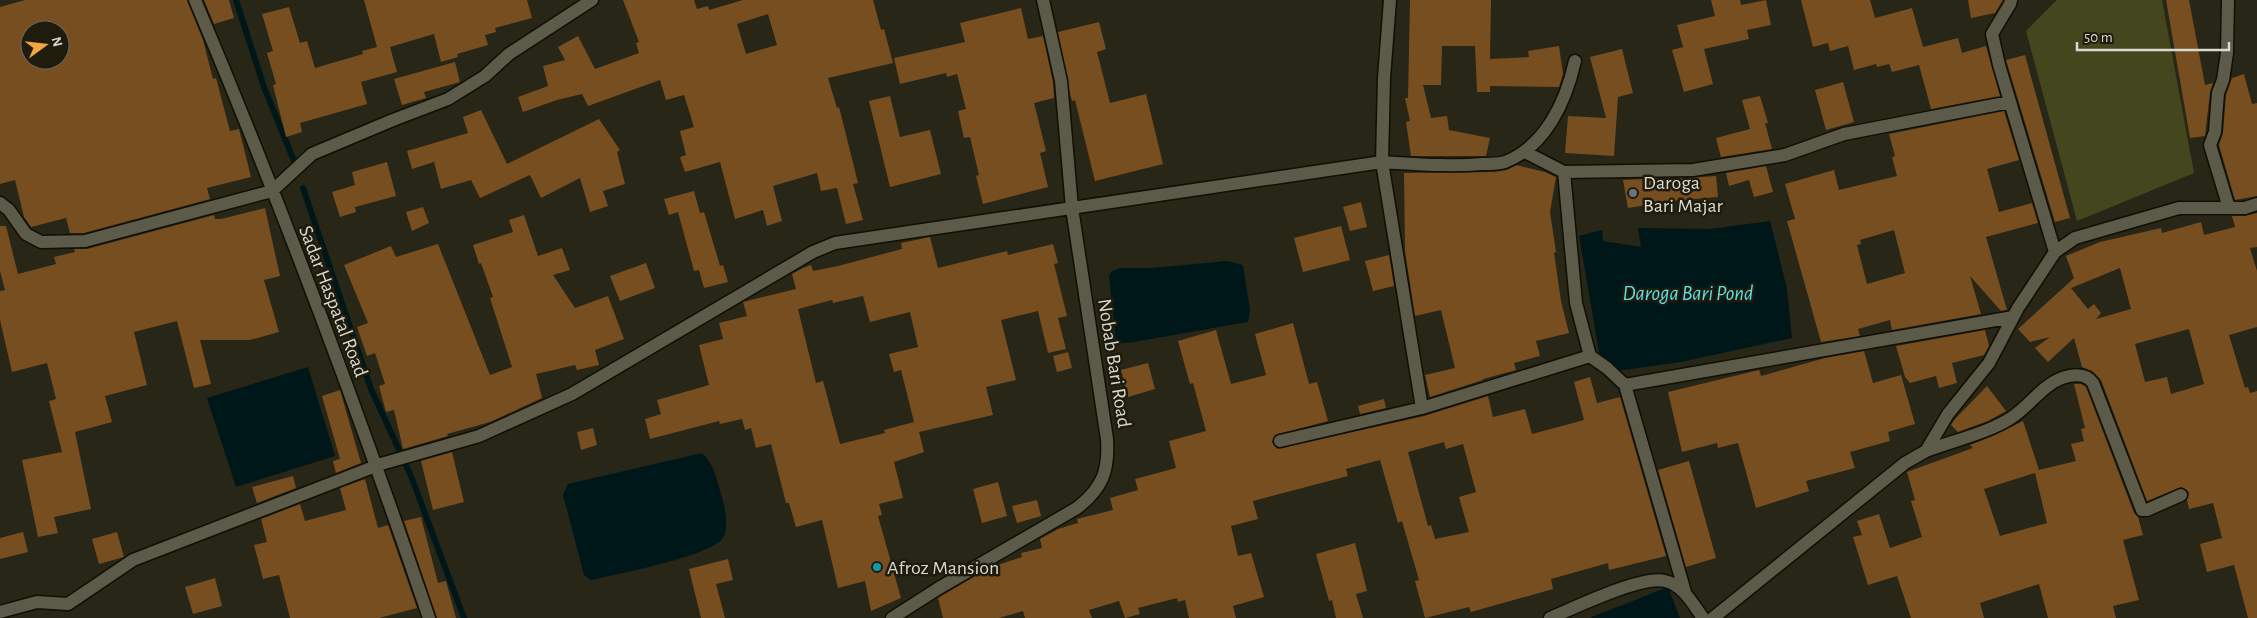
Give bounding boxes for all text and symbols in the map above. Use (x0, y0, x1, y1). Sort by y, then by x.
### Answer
north arrow (20, 20, 70, 70)
scale bar (2077, 20, 2230, 52)
text: 50 m (2084, 30, 2113, 45)
text: N (49, 35, 65, 48)
place label: Daroga Bari Majar (1643, 173, 1724, 216)
marker: Daroga Bari Majar (1627, 187, 1639, 199)
street label: Sadar Haspatal Road (295, 223, 371, 380)
water label: Daroga Bari Pond (1623, 283, 1753, 304)
street label: Nobab Bari Road (1094, 297, 1134, 429)
place label: Afroz Mansion (887, 558, 999, 578)
marker: Afroz Mansion (871, 561, 883, 573)

